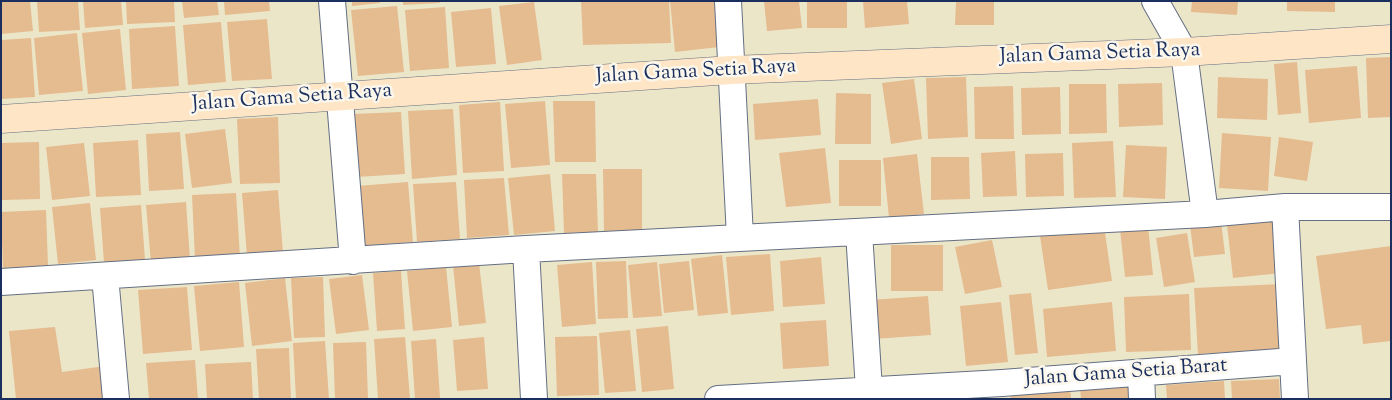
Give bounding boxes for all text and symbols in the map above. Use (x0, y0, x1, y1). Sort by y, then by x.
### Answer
street label: Jalan Gama Setia Raya (999, 39, 1201, 71)
street label: Jalan Gama Setia Raya (595, 55, 797, 91)
street label: Jalan Gama Setia Raya (191, 79, 393, 119)
street label: Jalan Gama Setia Barat (1024, 354, 1228, 394)

